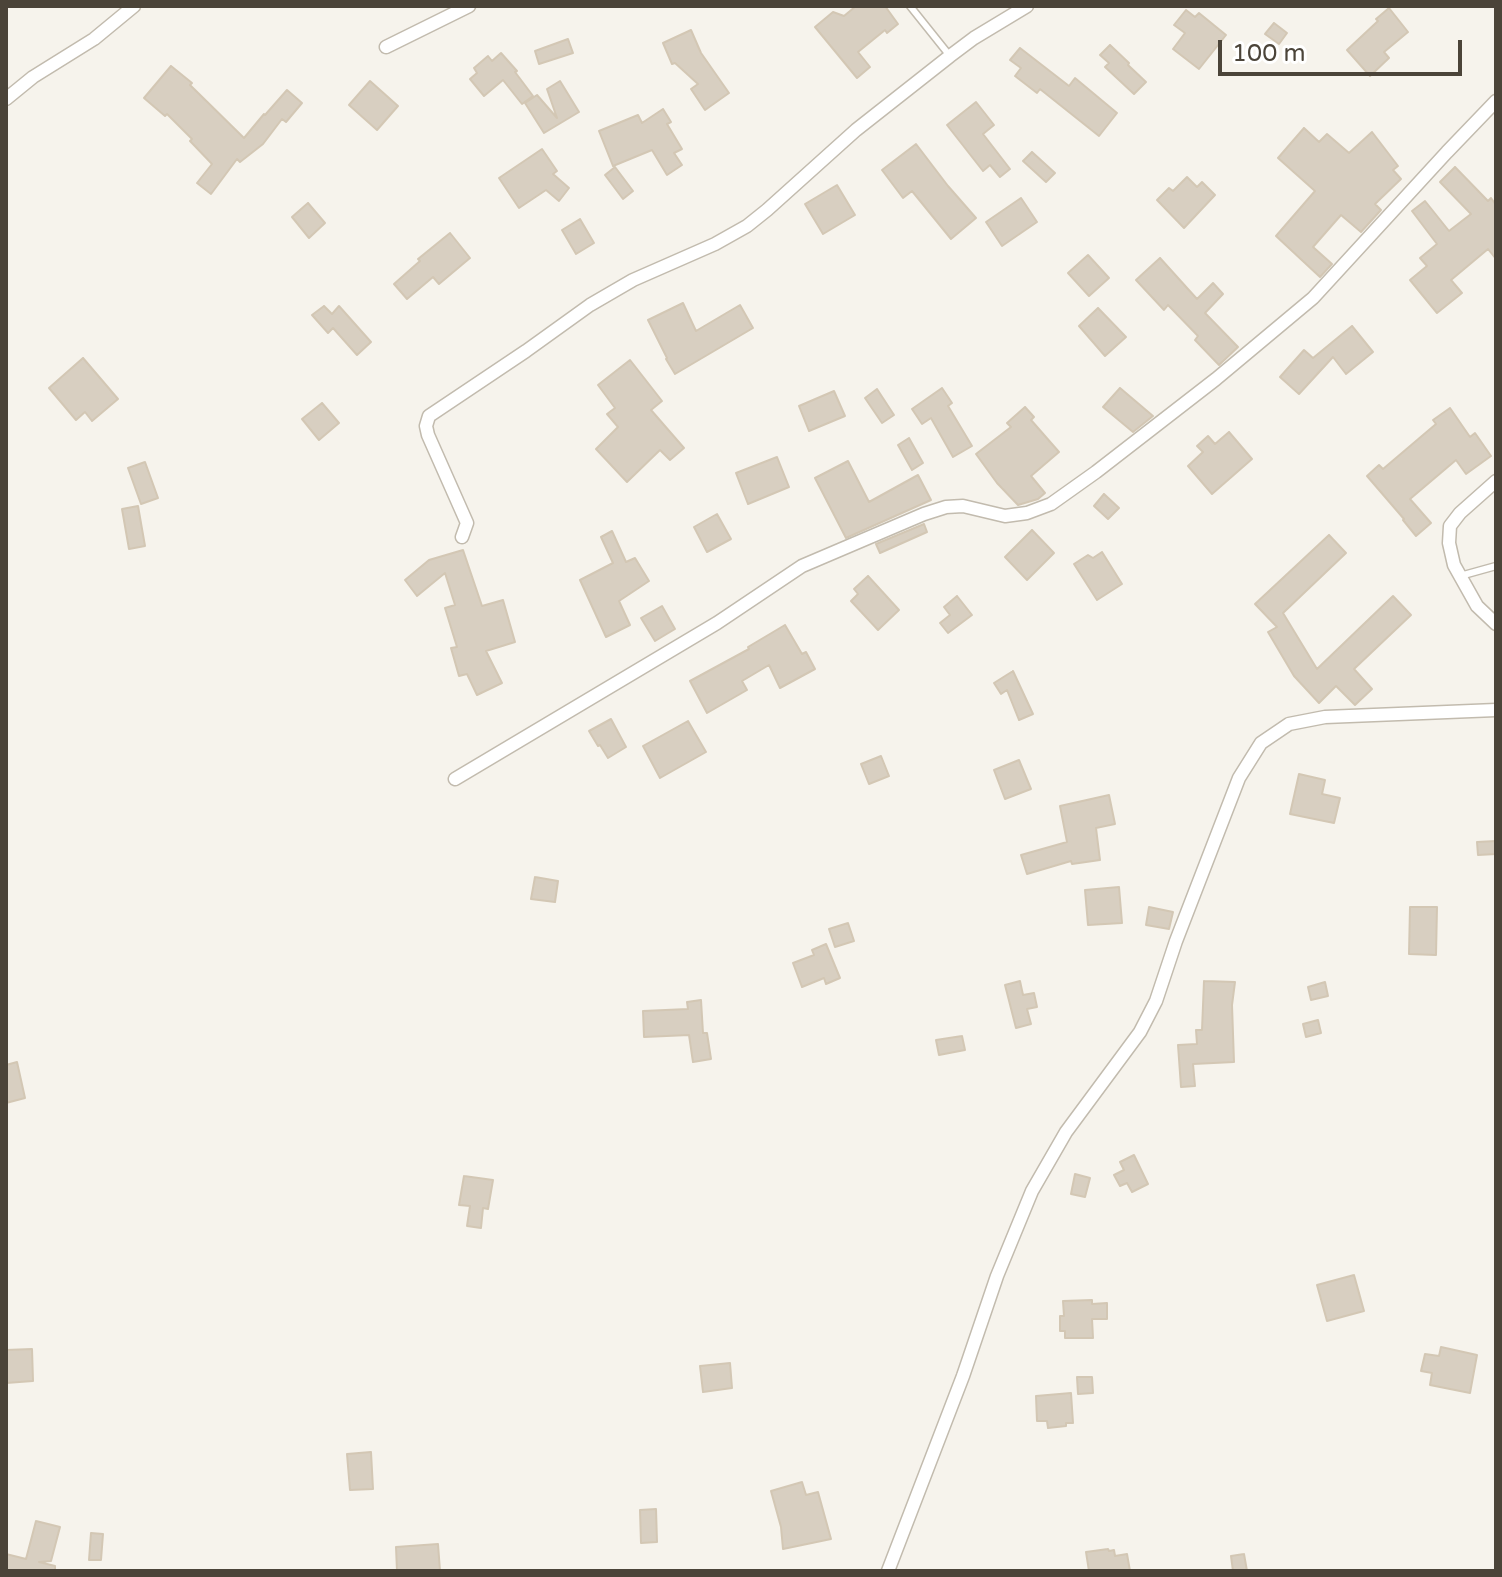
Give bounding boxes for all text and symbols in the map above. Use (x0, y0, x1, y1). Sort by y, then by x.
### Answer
scale bar (1222, 24, 1466, 74)
text: 100 m (1232, 39, 1306, 68)

